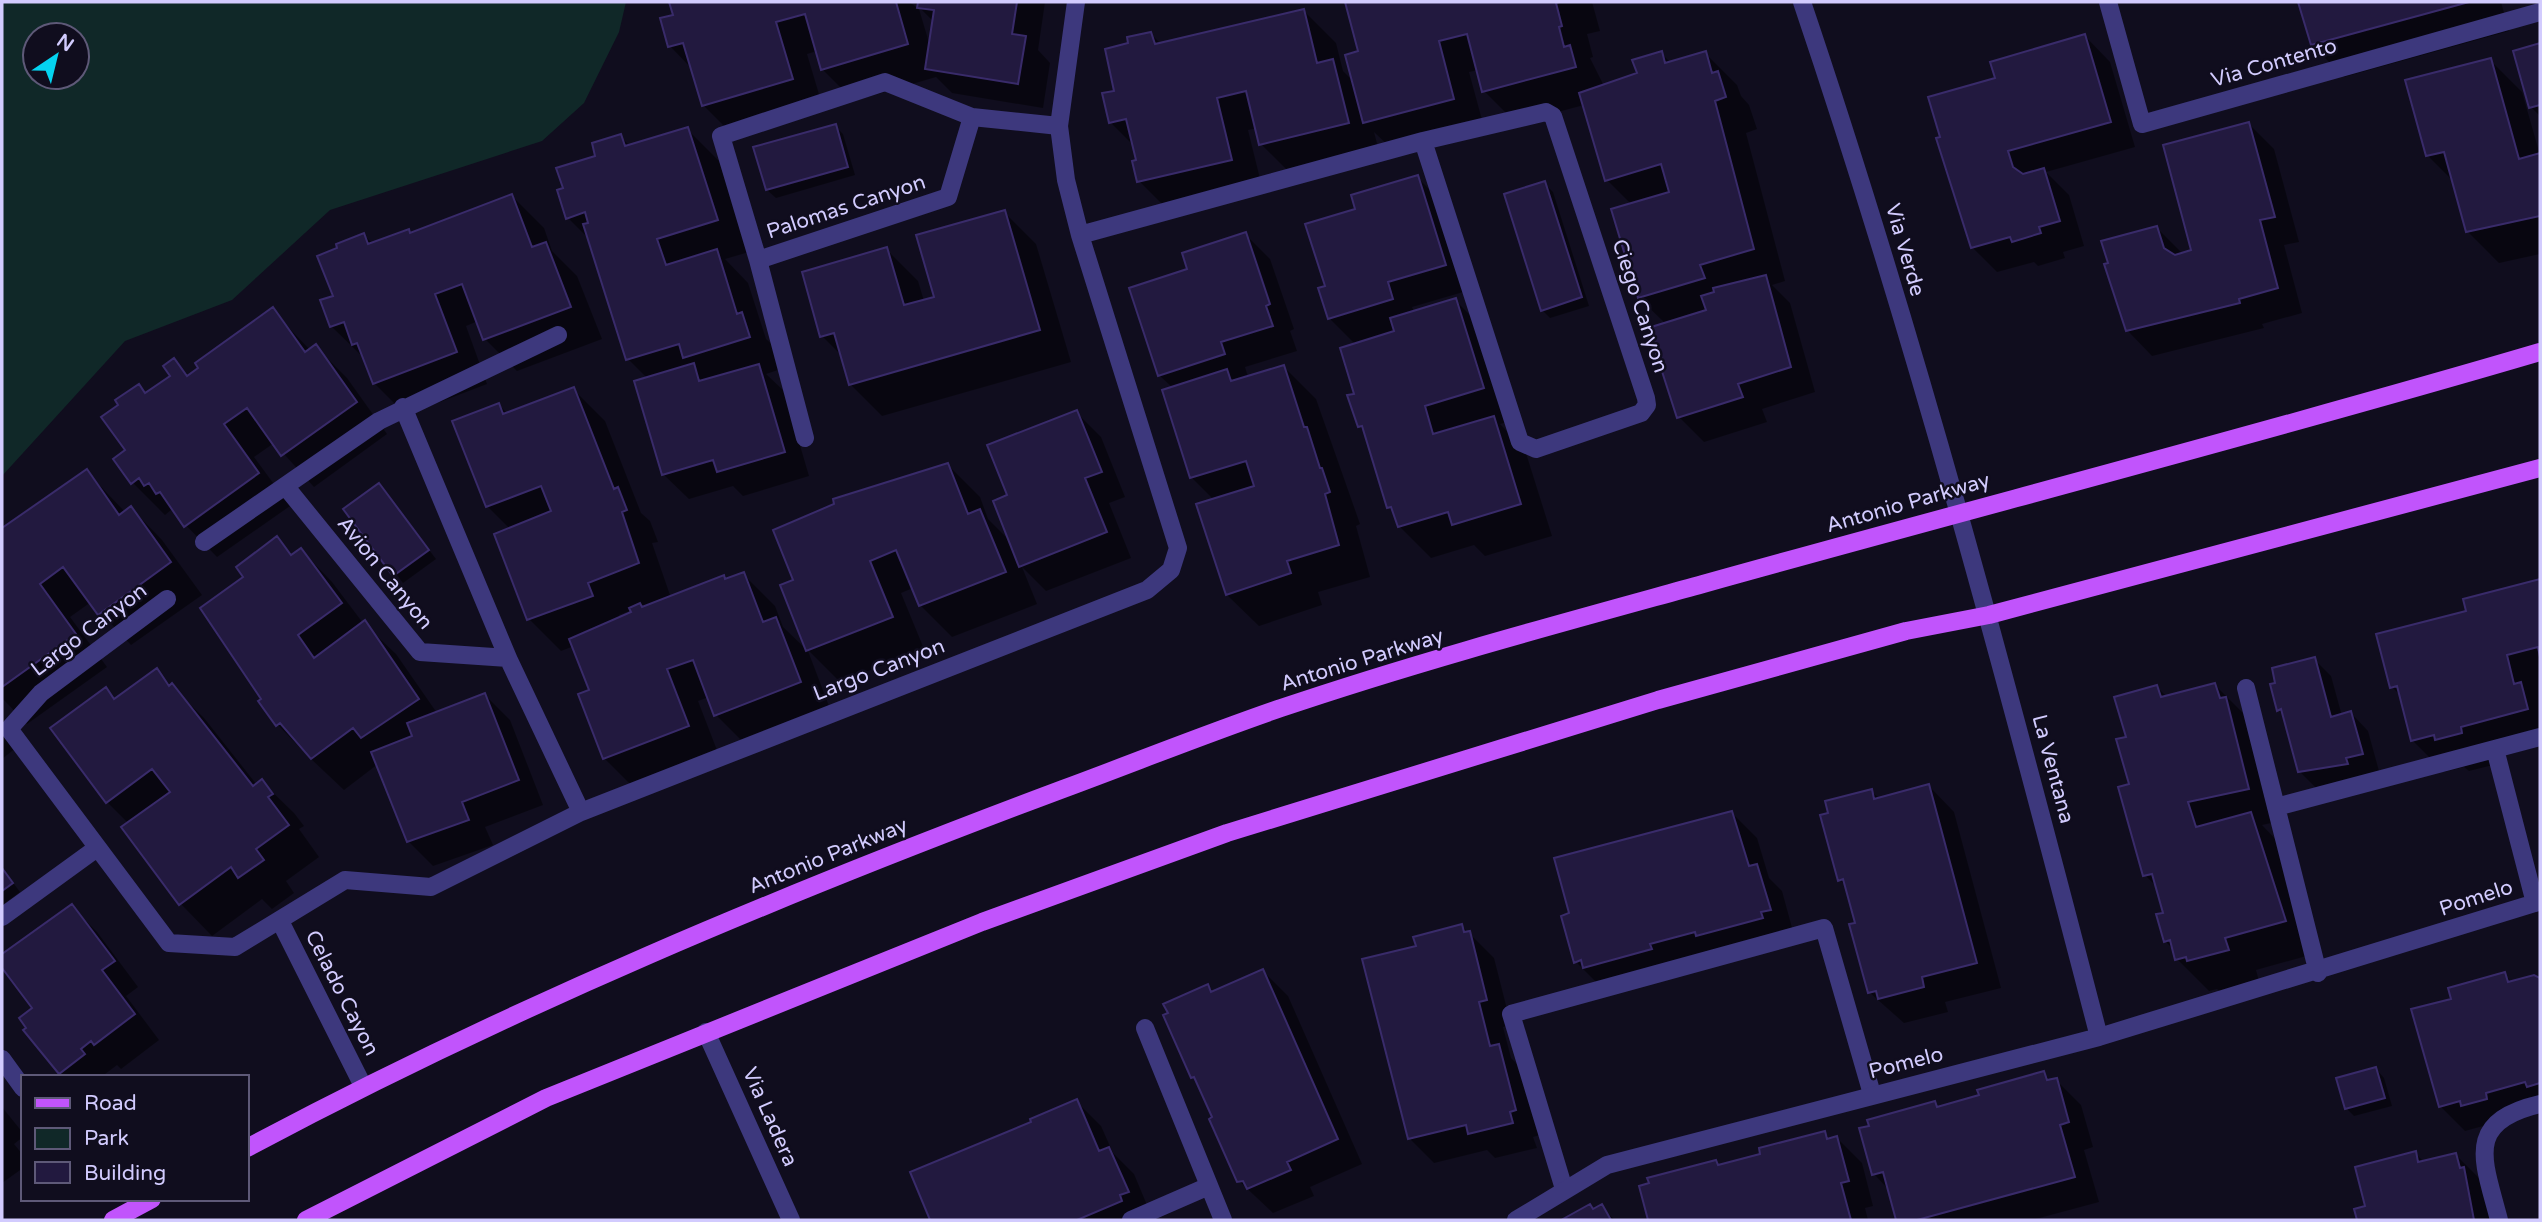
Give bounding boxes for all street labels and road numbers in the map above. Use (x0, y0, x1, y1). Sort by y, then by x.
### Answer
street label: Via Contento (2208, 33, 2340, 93)
street label: Palomas Canyon (763, 170, 929, 244)
street label: Via Verde (1880, 201, 1930, 299)
street label: Ciego Canyon (1607, 236, 1673, 376)
street label: Antonio Parkway (1823, 468, 1993, 538)
street label: Avion Canyon (332, 512, 438, 634)
street label: Largo Canyon (26, 578, 152, 682)
street label: Antonio Parkway (1277, 623, 1447, 697)
street label: Largo Canyon (810, 633, 948, 707)
street label: La Ventana (2026, 712, 2080, 826)
street label: Antonio Parkway (745, 813, 911, 899)
street label: Pomelo (2436, 874, 2516, 922)
street label: Celado Cayon (300, 926, 384, 1060)
street label: Pomelo (1866, 1042, 1946, 1084)
street label: Via Ladera (737, 1064, 803, 1170)

